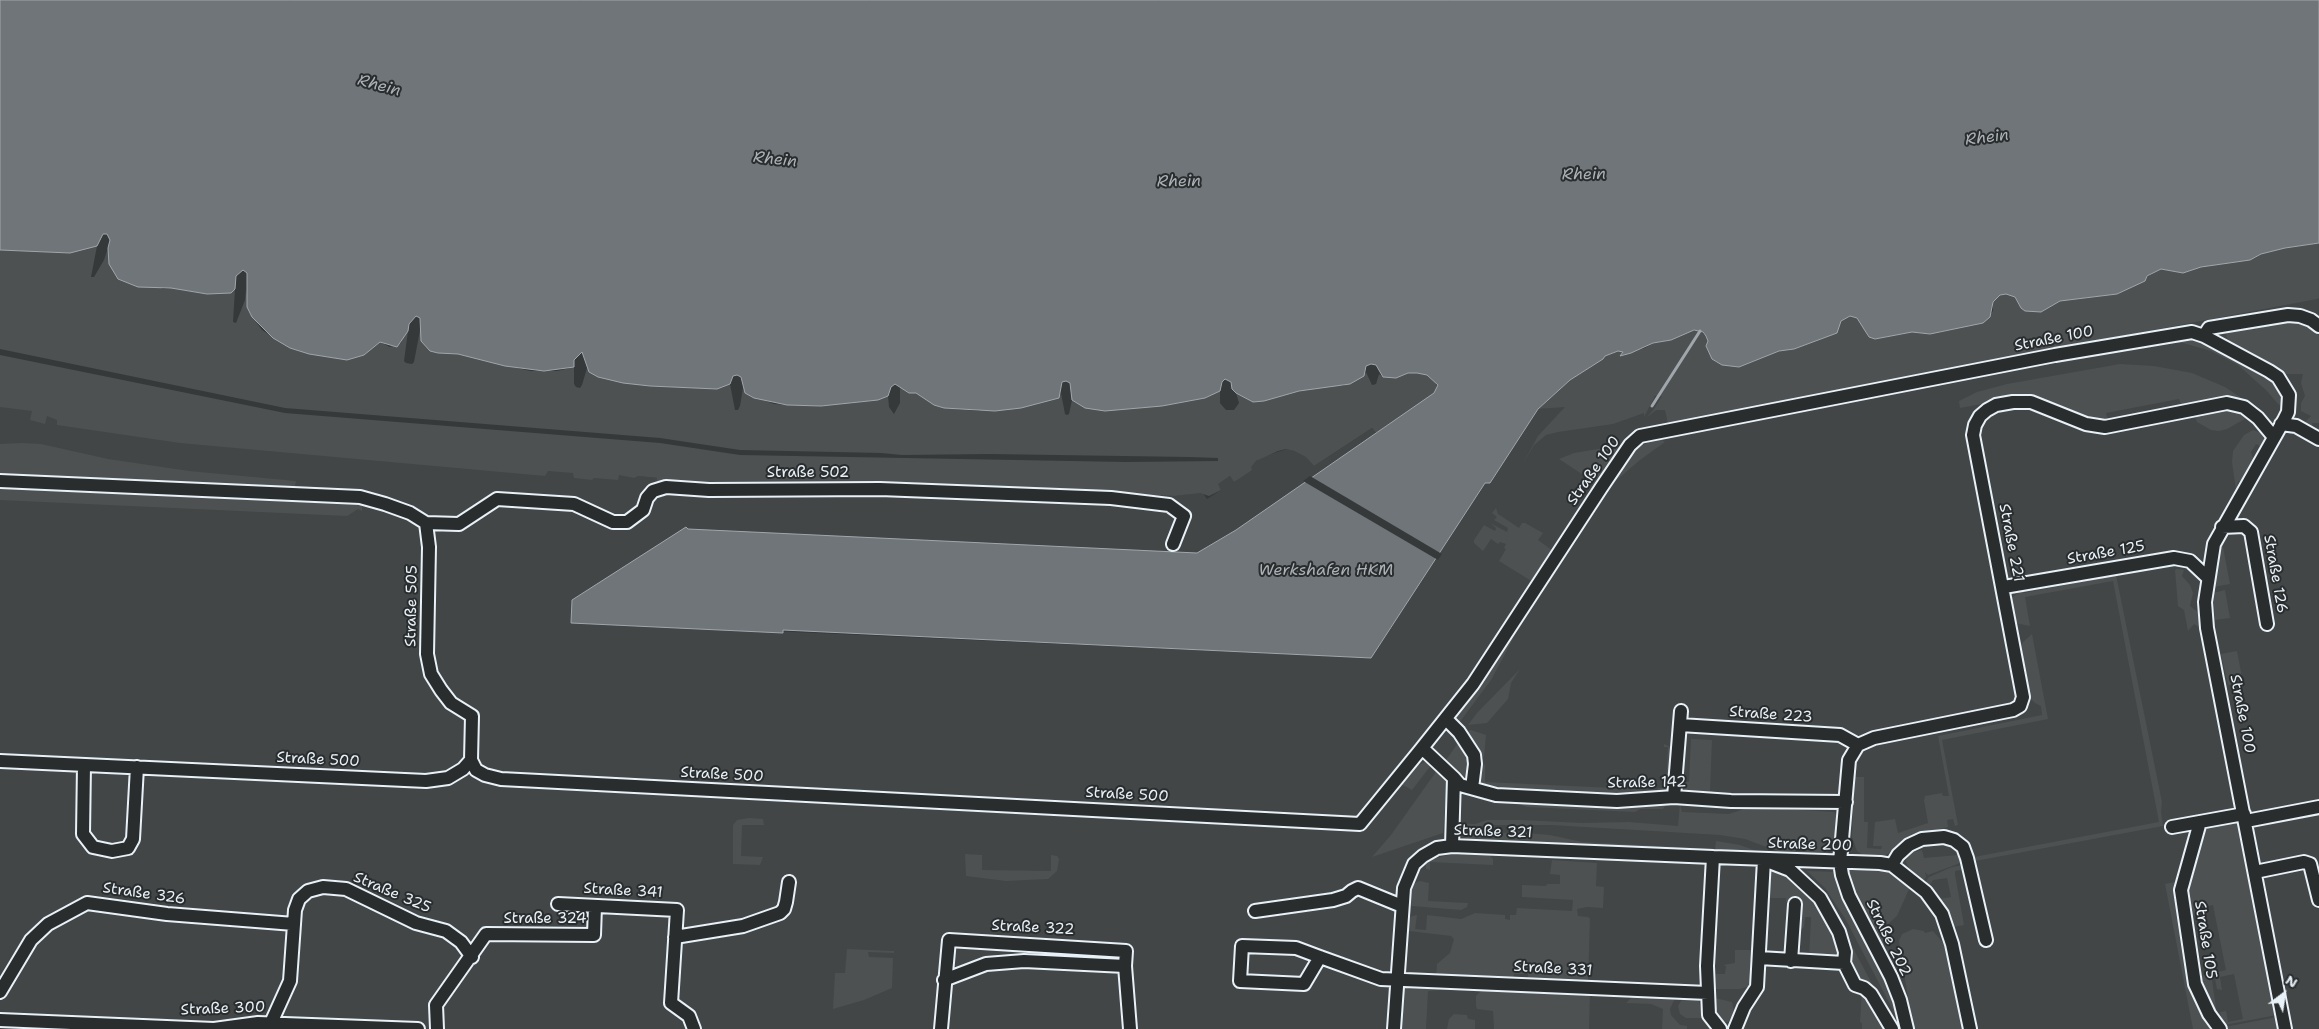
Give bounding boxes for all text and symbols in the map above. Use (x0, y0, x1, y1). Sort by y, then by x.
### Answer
water label: Rhein (355, 71, 403, 101)
water label: Rhein (1964, 126, 2010, 150)
water label: Rhein (752, 148, 798, 172)
water label: Rhein (1562, 165, 1606, 185)
water label: Rhein (1157, 172, 1201, 192)
street label: Straße 100 (2013, 323, 2095, 355)
street label: Straße 100 (1564, 433, 1624, 509)
street label: Straße 502 (767, 464, 849, 482)
street label: Straße 221 (1995, 502, 2027, 584)
street label: Straße 126 (2259, 533, 2291, 615)
street label: Straße 125 (2066, 537, 2146, 569)
water label: Werkshafen HKM (1259, 561, 1393, 581)
street label: Straße 505 (402, 565, 422, 647)
street label: Straße 100 (2226, 673, 2258, 755)
street label: Straße 223 (1729, 703, 1813, 727)
street label: Straße 500 (276, 749, 360, 771)
street label: Straße 500 (680, 764, 764, 786)
street label: Straße 142 (1607, 773, 1687, 793)
street label: Straße 500 (1085, 784, 1169, 806)
street label: Straße 321 (1453, 822, 1533, 842)
street label: Straße 200 (1768, 835, 1852, 855)
street label: Straße 325 (351, 869, 433, 917)
street label: Straße 326 (102, 879, 186, 909)
street label: Straße 341 (583, 880, 663, 902)
street label: Straße 202 (1862, 897, 1914, 979)
street label: Straße 105 (2190, 900, 2220, 980)
street label: Straße 324 (504, 910, 586, 928)
street label: Straße 322 (991, 917, 1075, 939)
street label: Straße 331 (1513, 958, 1593, 980)
north arrow (2259, 969, 2309, 1019)
text: N (2282, 971, 2301, 992)
street label: Straße 300 (180, 999, 266, 1019)

